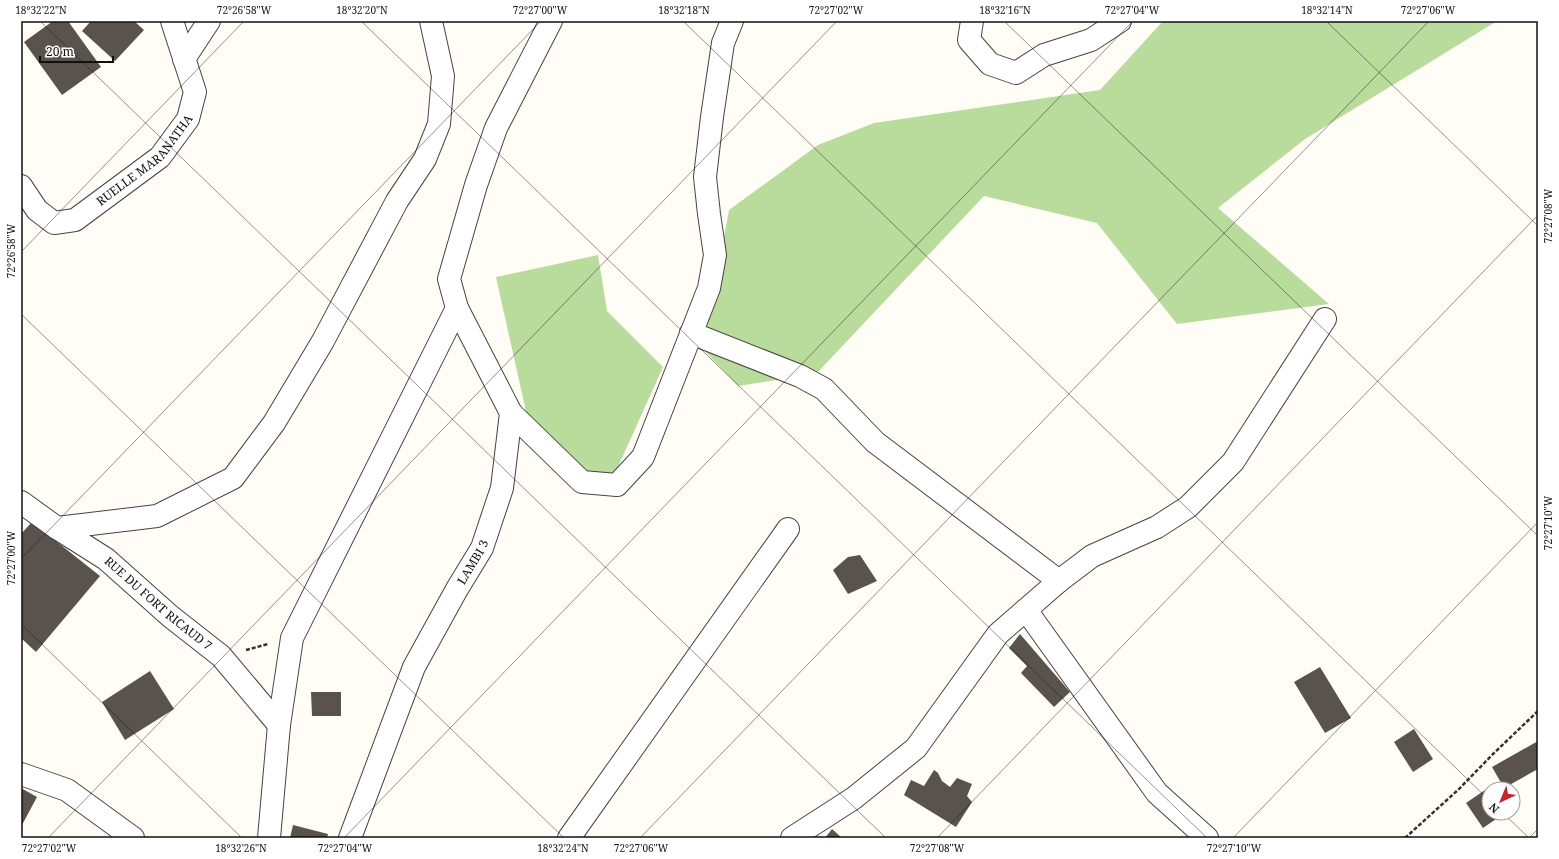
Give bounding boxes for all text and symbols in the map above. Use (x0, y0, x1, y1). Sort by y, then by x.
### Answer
text: 18°32'22"N (15, 3, 67, 17)
text: 72°26'58"W (217, 3, 272, 17)
text: 18°32'20"N (336, 3, 388, 17)
text: 72°27'00"W (513, 3, 568, 17)
text: 18°32'18"N (658, 3, 710, 17)
text: 72°27'02"W (809, 3, 864, 17)
text: 18°32'16"N (979, 3, 1031, 17)
text: 72°27'04"W (1105, 3, 1160, 17)
text: 18°32'14"N (1301, 3, 1353, 17)
text: 72°27'06"W (1401, 3, 1456, 17)
scale bar (40, 38, 113, 64)
text: 20 m (46, 43, 74, 60)
street label: RUELLE MARANATHA (93, 110, 197, 209)
text: 72°27'08"W (1541, 188, 1555, 243)
text: 72°26'58"W (4, 223, 18, 278)
text: 72°27'10"W (1541, 495, 1555, 550)
text: 72°27'00"W (4, 530, 18, 585)
street label: LAMBI 3 (453, 537, 492, 587)
street label: RUE DU FORT RICAUD 7 (101, 552, 216, 654)
north arrow (1481, 781, 1521, 821)
text: N (1485, 800, 1502, 817)
text: 72°27'02"W (22, 841, 77, 855)
text: 18°32'26"N (215, 841, 267, 855)
text: 72°27'04"W (318, 841, 373, 855)
text: 18°32'24"N (537, 841, 589, 855)
text: 72°27'06"W (614, 841, 669, 855)
text: 72°27'08"W (910, 841, 965, 855)
text: 72°27'10"W (1207, 841, 1262, 855)

